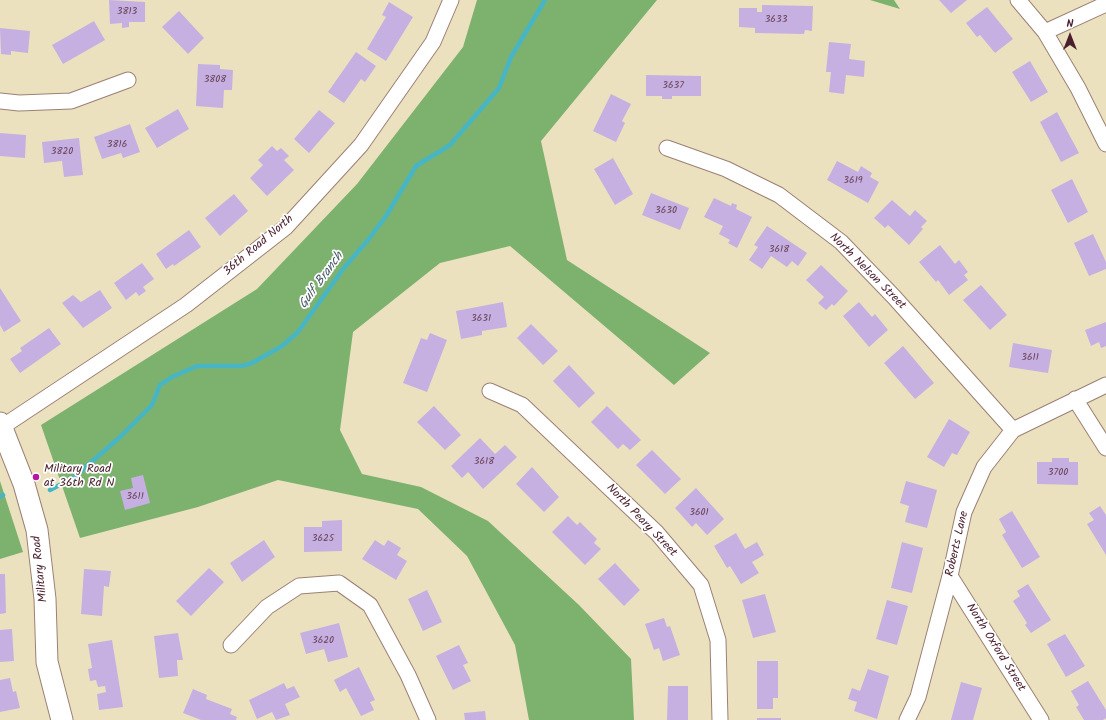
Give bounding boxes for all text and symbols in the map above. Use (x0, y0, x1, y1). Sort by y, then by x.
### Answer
house number: 3813 (117, 6, 137, 18)
house number: 3633 (765, 14, 787, 26)
text: N (1067, 15, 1073, 33)
north arrow (1050, 16, 1090, 56)
house number: 3808 (204, 74, 226, 86)
house number: 3637 (662, 80, 684, 92)
house number: 3816 (107, 139, 127, 151)
house number: 3820 (51, 146, 73, 158)
house number: 3619 (843, 175, 863, 187)
house number: 3630 (655, 205, 677, 217)
street label: 36th Road North (221, 213, 297, 279)
street label: North Nelson Street (826, 231, 908, 313)
house number: 3618 (769, 244, 789, 256)
water label: Gulf Branch (296, 250, 348, 312)
house number: 3631 (471, 313, 491, 325)
house number: 3611 (1021, 352, 1039, 364)
house number: 3618 (474, 456, 494, 468)
place label: Military Road at 36th Rd N (44, 463, 114, 491)
house number: 3700 (1048, 467, 1068, 479)
marker: Military Road at 36th Rd N (31, 472, 41, 482)
street label: North Peary Street (603, 482, 679, 560)
house number: 3611 (126, 491, 144, 503)
house number: 3601 (689, 507, 709, 519)
street label: Roberts Lane (943, 510, 973, 578)
house number: 3625 (312, 533, 334, 545)
street label: Military Road (30, 535, 52, 603)
street label: North Oxford Street (962, 601, 1028, 695)
house number: 3620 (312, 635, 334, 647)

